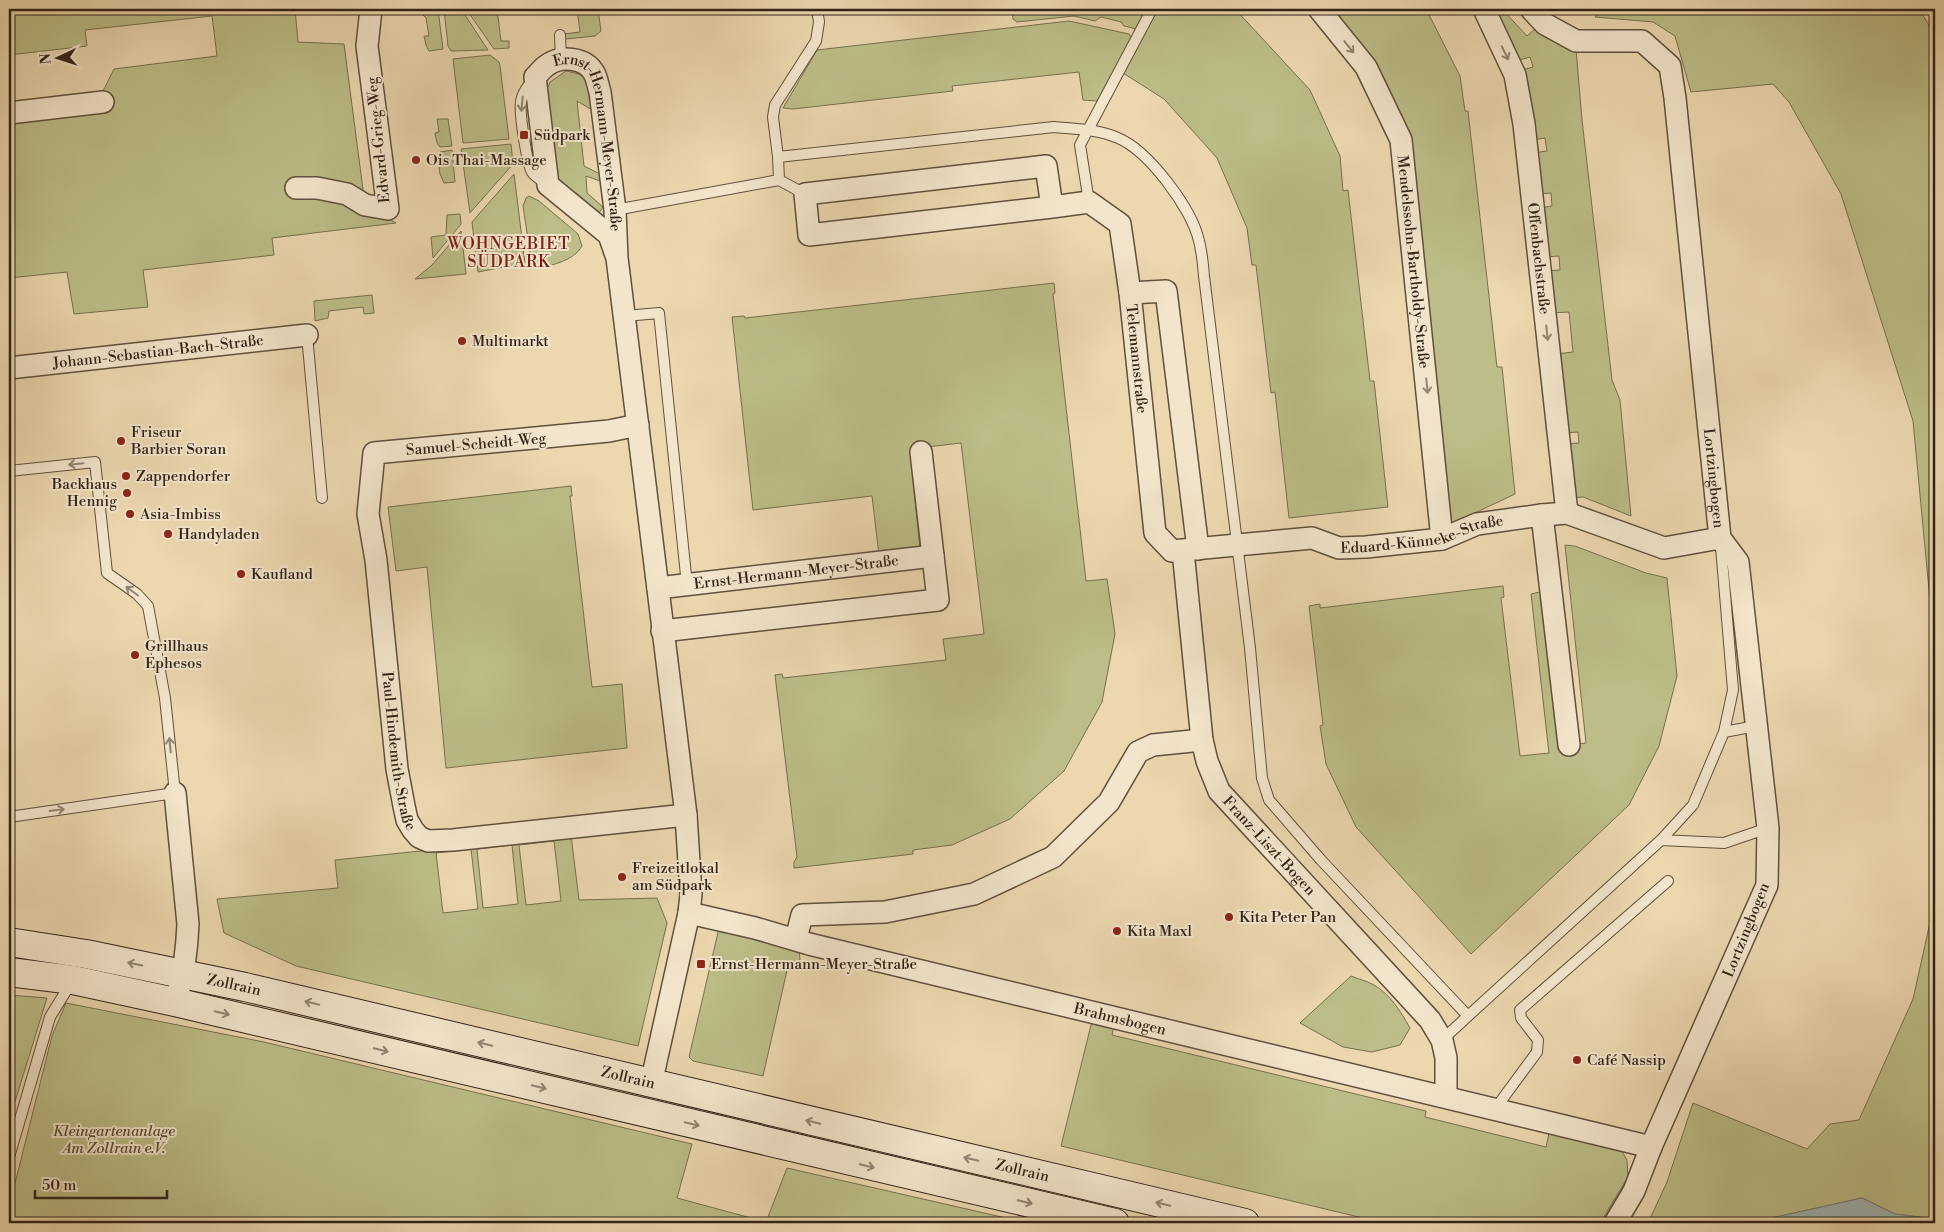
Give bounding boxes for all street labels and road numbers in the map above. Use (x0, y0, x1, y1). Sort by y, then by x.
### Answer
street label: Ernst-Hermann-Meyer-Straße (551, 50, 625, 232)
street label: Edvard-Grieg-Weg (362, 76, 395, 204)
street label: Mendelssohn-Bartholdy-Straße (1393, 154, 1433, 369)
street label: Offenbachstraße (1523, 202, 1554, 315)
street label: Telemannstraße (1121, 303, 1151, 414)
street label: Johann-Sebastian-Bach-Straße (51, 331, 265, 373)
street label: Lortzingbogen (1699, 427, 1728, 529)
street label: Samuel-Scheidt-Weg (405, 429, 547, 460)
street label: Eduard-Künneke-Straße (1340, 511, 1505, 558)
street label: Ernst-Hermann-Meyer-Straße (693, 551, 900, 594)
street label: Paul-Hindemith-Straße (377, 671, 420, 834)
street label: Franz-Liszt-Bogen (1218, 792, 1320, 900)
street label: Lortzingbogen (1719, 880, 1774, 980)
street label: Zollrain (205, 970, 263, 1000)
street label: Brahmsbogen (1071, 999, 1168, 1040)
street label: Zollrain (599, 1062, 657, 1093)
street label: Zollrain (993, 1155, 1051, 1187)

